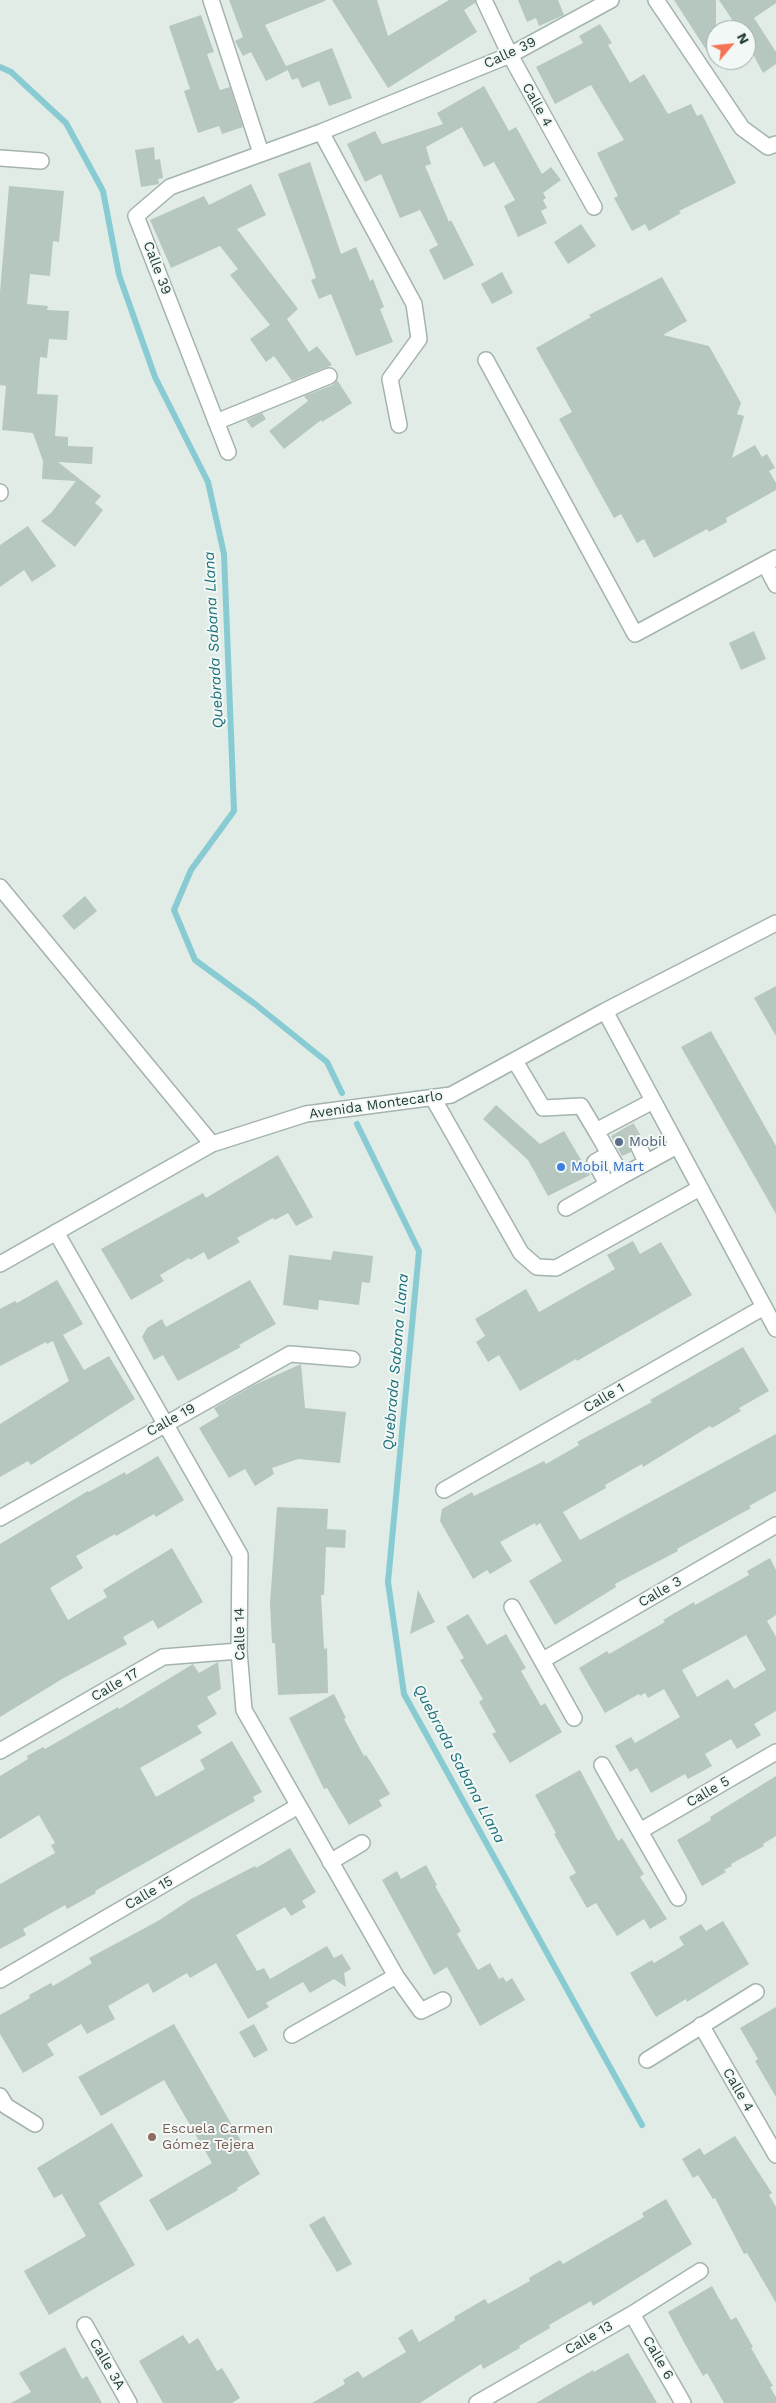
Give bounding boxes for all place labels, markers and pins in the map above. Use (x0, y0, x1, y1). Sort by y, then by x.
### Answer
place label: Mobil (629, 1134, 666, 1150)
marker: Mobil (613, 1136, 625, 1148)
place label: Mobil Mart (571, 1159, 644, 1175)
marker: Mobil Mart (555, 1161, 567, 1173)
place label: Escuela Carmen Gómez Tejera (162, 2121, 273, 2154)
marker: Escuela Carmen Gómez Tejera (146, 2131, 158, 2143)

